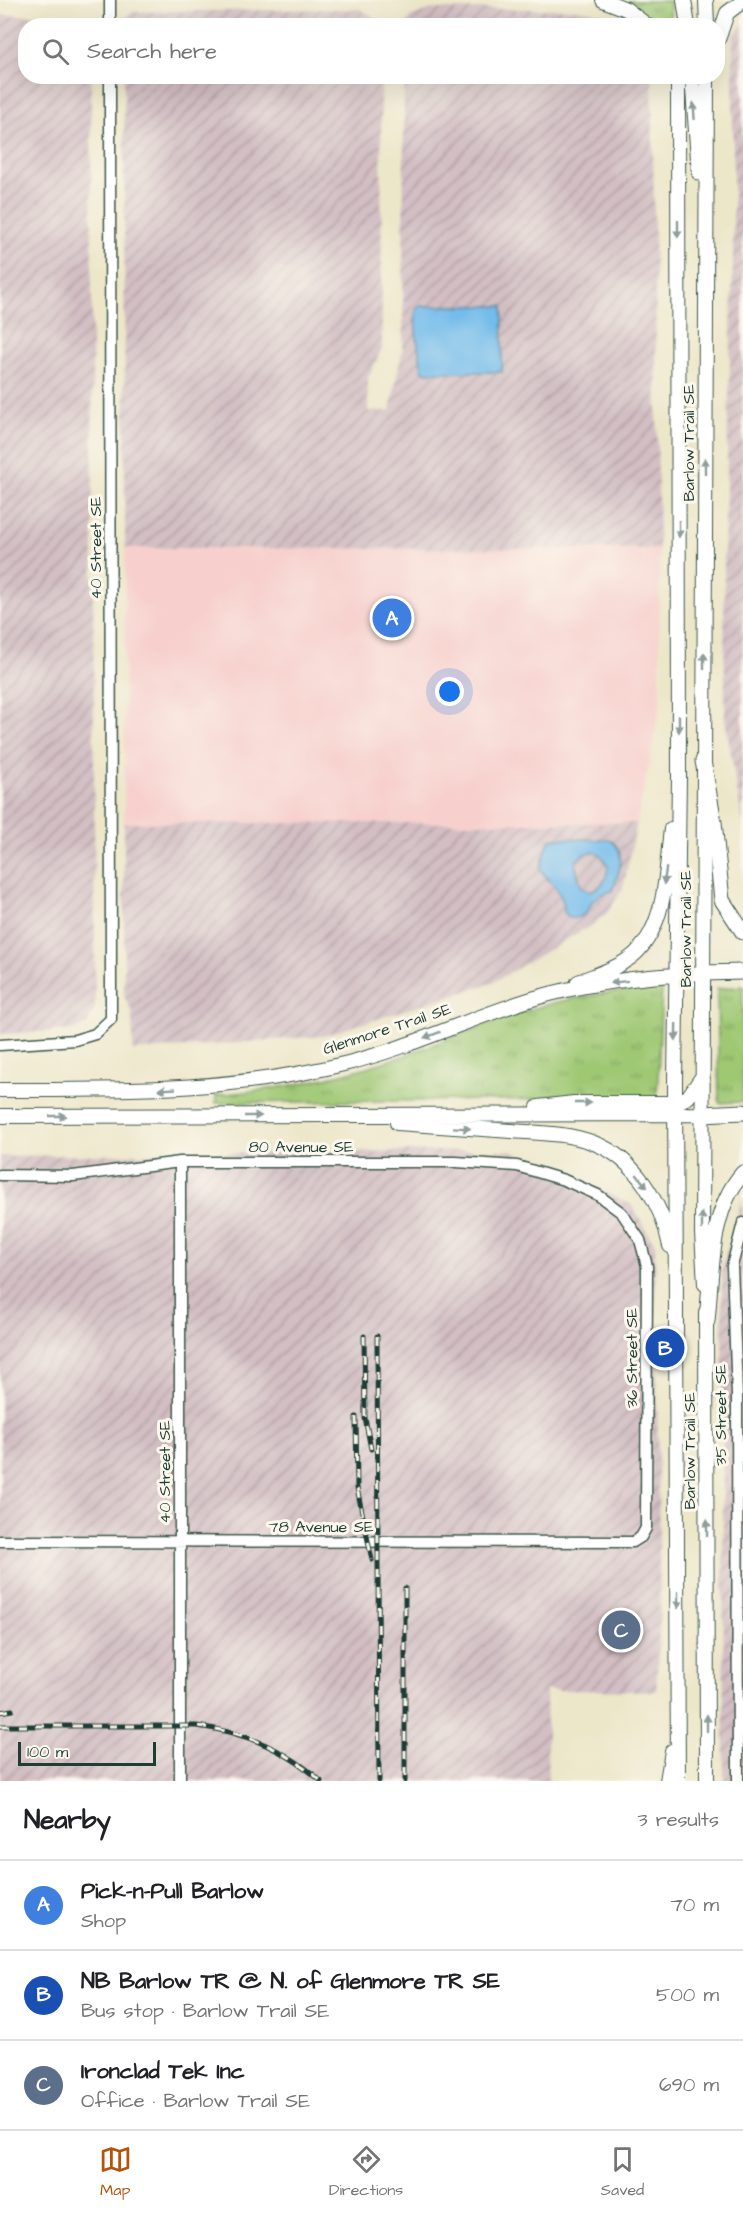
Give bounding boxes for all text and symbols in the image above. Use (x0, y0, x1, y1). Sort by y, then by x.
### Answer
search box (18, 18, 725, 84)
icon: search (39, 35, 72, 68)
text: Search here (87, 36, 217, 67)
one-way arrow (689, 101, 699, 120)
one-way arrow (673, 220, 683, 239)
street label: Barlow Trail SE (678, 384, 700, 502)
one-way arrow (700, 456, 710, 475)
street label: 40 Street SE (85, 496, 107, 599)
one-way arrow (674, 520, 684, 539)
pin: A (372, 596, 412, 640)
one-way arrow (699, 651, 708, 670)
your location (435, 677, 464, 706)
one-way arrow (674, 715, 684, 734)
one-way arrow (660, 867, 669, 886)
street label: Barlow Trail SE (675, 870, 697, 988)
one-way arrow (610, 977, 629, 987)
street label: Glenmore Trail SE (320, 998, 454, 1060)
one-way arrow (671, 1023, 681, 1042)
one-way arrow (423, 1031, 441, 1041)
one-way arrow (157, 1084, 176, 1093)
one-way arrow (573, 1098, 592, 1108)
one-way arrow (49, 1111, 68, 1121)
one-way arrow (244, 1111, 263, 1121)
one-way arrow (452, 1123, 471, 1132)
street label: 80 Avenue SE (248, 1136, 354, 1158)
one-way arrow (635, 1173, 648, 1189)
one-way arrow (697, 1211, 707, 1230)
street label: 36 Street SE (621, 1307, 643, 1408)
pin: B (646, 1326, 684, 1370)
street label: 35 Street SE (710, 1364, 732, 1466)
street label: Barlow Trail SE (679, 1392, 701, 1510)
street label: 40 Street SE (154, 1420, 176, 1523)
street label: 78 Avenue SE (269, 1516, 374, 1538)
one-way arrow (702, 1518, 712, 1537)
one-way arrow (673, 1591, 683, 1610)
pin: C (602, 1608, 640, 1652)
one-way arrow (702, 1713, 712, 1732)
scale bar (18, 1739, 156, 1766)
text: 100 m (27, 1741, 68, 1763)
text: Nearby (24, 1802, 111, 1838)
text: 3 results (637, 1806, 719, 1834)
text: Pick-n-Pull Barlow (81, 1876, 264, 1907)
text: A (37, 1891, 50, 1919)
text: 70 m (671, 1891, 719, 1919)
text: Shop (81, 1907, 126, 1935)
text: NB Barlow TR @ N. of Glenmore TR SE (81, 1966, 500, 1997)
text: B (36, 1981, 51, 2009)
text: 500 m (656, 1981, 719, 2009)
text: Bus stop · Barlow Trail SE (81, 1997, 329, 2025)
text: Ironclad Tek Inc (81, 2056, 245, 2087)
text: C (36, 2071, 51, 2099)
text: 690 m (659, 2071, 719, 2099)
text: Office · Barlow Trail SE (81, 2087, 310, 2115)
tab: Map (99, 2143, 132, 2201)
tab: Directions (329, 2143, 403, 2201)
tab: Saved (601, 2143, 644, 2201)

